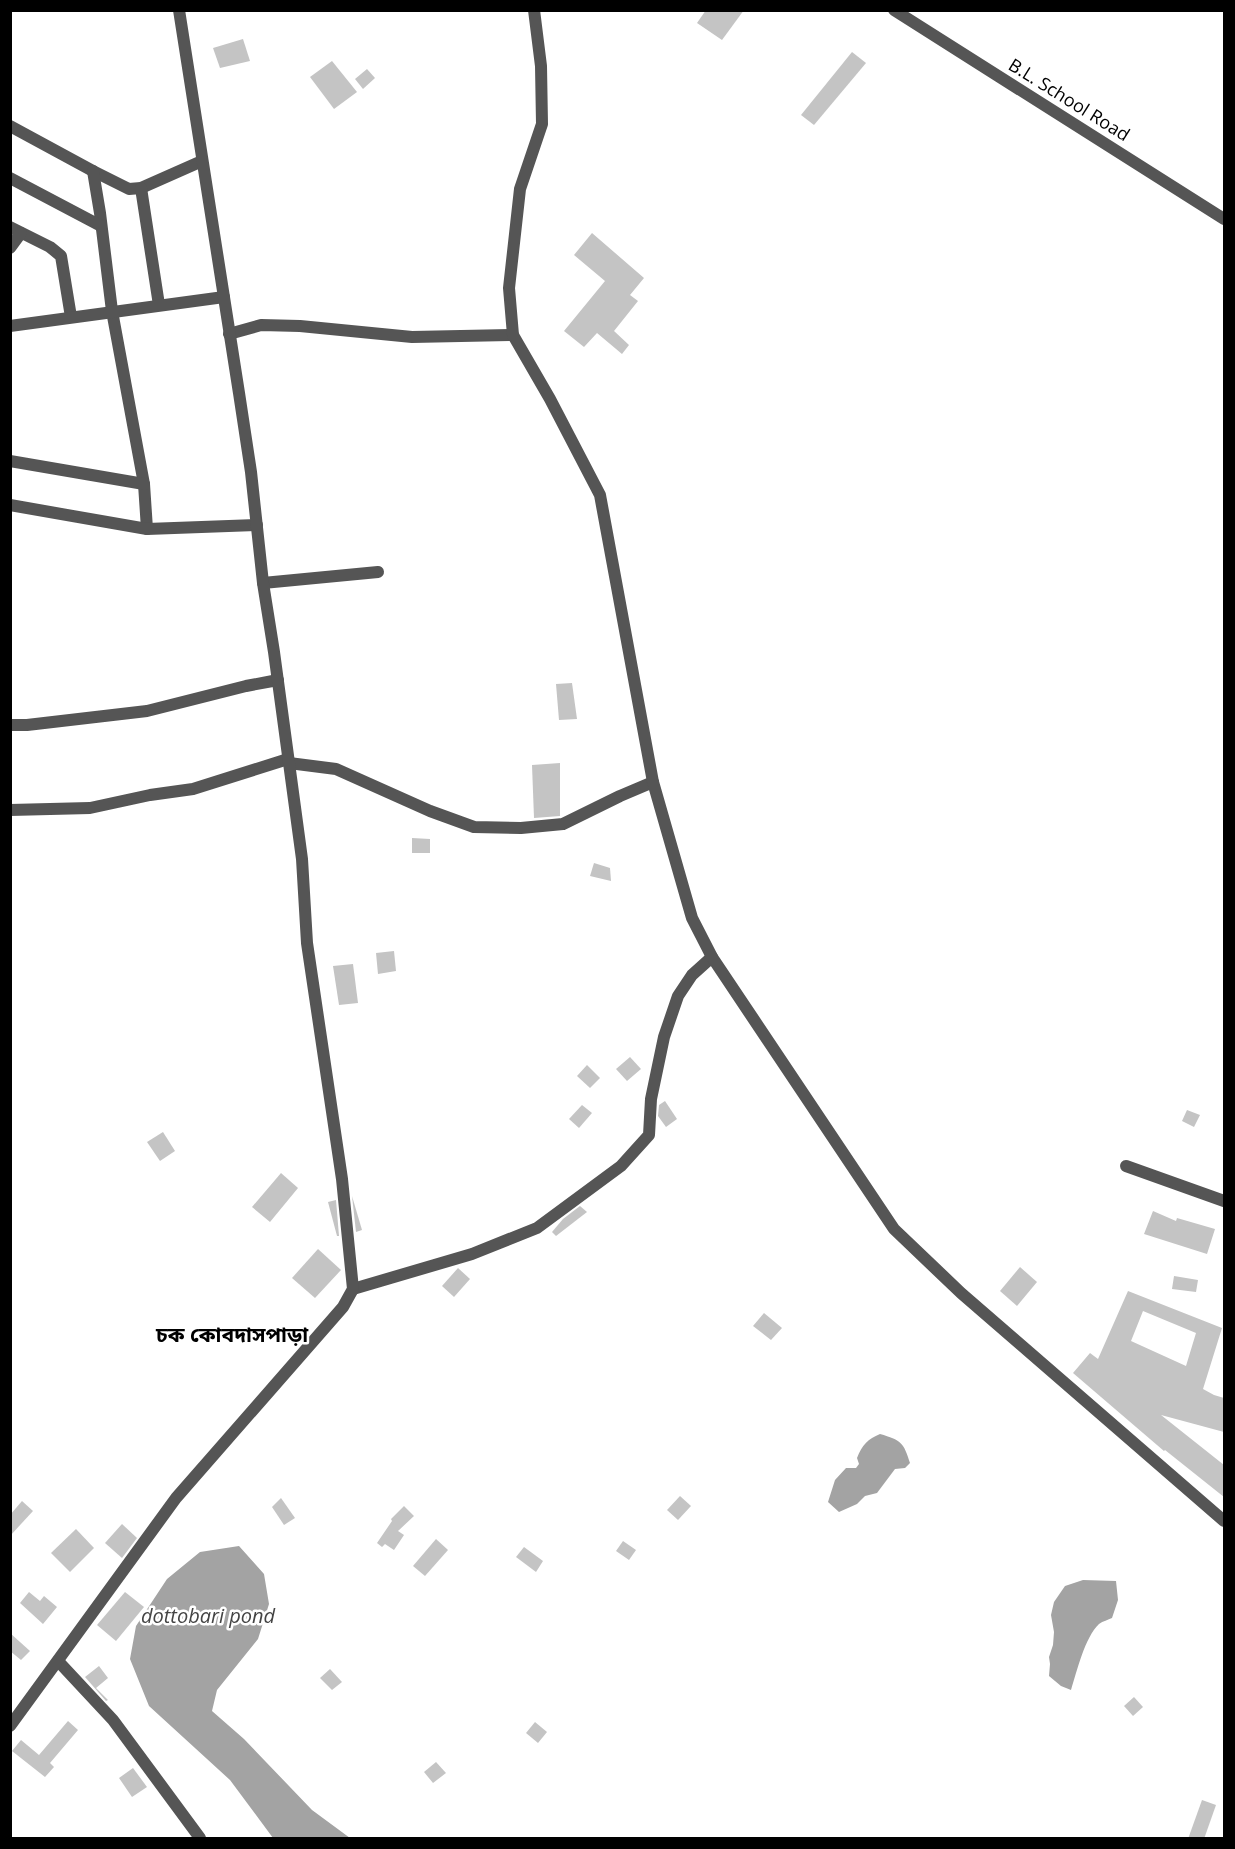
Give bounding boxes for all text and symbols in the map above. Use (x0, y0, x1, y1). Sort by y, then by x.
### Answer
street label: B.L. School Road (1004, 52, 1135, 146)
district label: চক কোবদাসপাড়া (155, 1320, 309, 1348)
water label: dottobari pond (141, 1602, 276, 1629)

